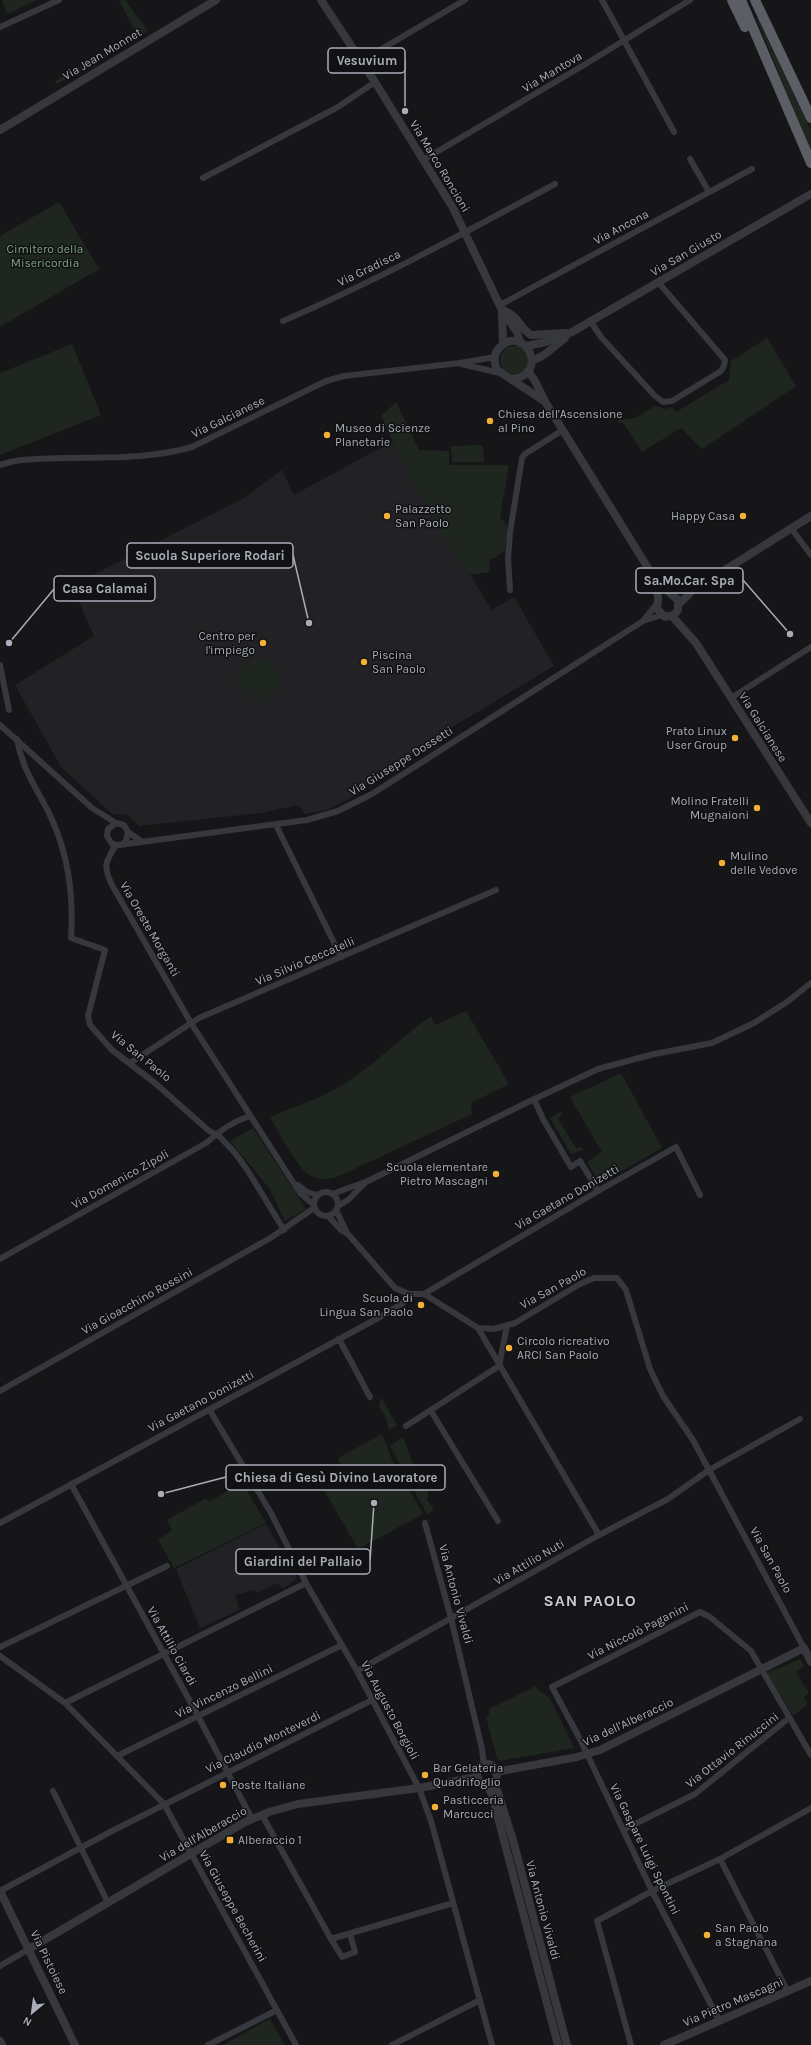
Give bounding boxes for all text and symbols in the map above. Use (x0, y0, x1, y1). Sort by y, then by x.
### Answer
street label: Via Jean Monnet (60, 25, 144, 83)
callout: Vesuvium (328, 48, 405, 73)
street label: Via Mantova (519, 49, 585, 95)
text: Vesuvium (337, 53, 397, 68)
street label: Via Marco Roncioni (407, 117, 473, 215)
street label: Via Ancona (591, 207, 651, 247)
street label: Via San Giusto (648, 227, 724, 279)
park label: Cimitero della Misericordia (7, 242, 83, 270)
street label: Via Gradisca (335, 247, 403, 289)
street label: Via Galcianese (189, 393, 267, 441)
place label: Chiesa dell'Ascensione al Pino (498, 407, 622, 435)
marker: Chiesa dell'Ascensione al Pino (485, 416, 495, 426)
place label: Museo di Scienze Planetarie (335, 421, 430, 449)
marker: Museo di Scienze Planetarie (322, 430, 332, 440)
place label: Palazzetto San Paolo (395, 502, 451, 530)
place label: Happy Casa (671, 509, 735, 523)
marker: Palazzetto San Paolo (382, 511, 392, 521)
marker: Happy Casa (738, 511, 748, 521)
callout: Scuola Superiore Rodari (127, 543, 293, 568)
text: Scuola Superiore Rodari (135, 548, 285, 563)
callout: Sa.Mo.Car. Spa (636, 568, 743, 593)
text: Sa.Mo.Car. Spa (643, 573, 735, 588)
callout: Casa Calamai (54, 576, 155, 601)
text: Casa Calamai (62, 581, 148, 596)
place label: Centro per l'impiego (198, 629, 256, 657)
marker: Centro per l'impiego (258, 638, 268, 648)
place label: Piscina San Paolo (372, 648, 426, 676)
marker: Piscina San Paolo (359, 657, 369, 667)
street label: Via Galcianese (736, 689, 790, 765)
street label: Via Giuseppe Dossetti (347, 723, 455, 799)
place label: Prato Linux User Group (666, 724, 727, 752)
marker: Prato Linux User Group (730, 733, 740, 743)
place label: Molino Fratelli Mugnaioni (670, 794, 749, 822)
marker: Molino Fratelli Mugnaioni (752, 803, 762, 813)
place label: Mulino delle Vedove (730, 849, 797, 877)
marker: Mulino delle Vedove (717, 858, 727, 868)
street label: Via Oreste Morganti (117, 879, 183, 979)
street label: Via Silvio Ceccatelli (253, 934, 357, 988)
street label: Via San Paolo (108, 1027, 174, 1085)
street label: Via Domenico Zipoli (69, 1146, 171, 1212)
place label: Scuola elementare Pietro Mascagni (386, 1160, 488, 1188)
street label: Via Gaetano Donizetti (512, 1161, 622, 1233)
marker: Scuola elementare Pietro Mascagni (491, 1169, 501, 1179)
street label: Via San Paolo (517, 1264, 589, 1312)
street label: Via Gioacchino Rossini (79, 1265, 195, 1337)
place label: Scuola di Lingua San Paolo (319, 1291, 413, 1319)
marker: Scuola di Lingua San Paolo (416, 1300, 426, 1310)
place label: Circolo ricreativo ARCI San Paolo (517, 1334, 610, 1362)
marker: Circolo ricreativo ARCI San Paolo (504, 1343, 514, 1353)
street label: Via Gaetano Donizetti (146, 1367, 256, 1435)
callout: Chiesa di Gesù Divino Lavoratore (226, 1465, 445, 1490)
text: Chiesa di Gesù Divino Lavoratore (234, 1470, 438, 1485)
street label: Via San Paolo (747, 1524, 795, 1596)
street label: Via Attilio Nuti (491, 1536, 567, 1588)
street label: Via Antonio Vivaldi (436, 1543, 476, 1645)
callout: Giardini del Pallaio (236, 1549, 370, 1574)
text: Giardini del Pallaio (244, 1554, 362, 1569)
district label: SAN PAOLO (543, 1591, 637, 1610)
street label: Via Niccolò Paganini (585, 1599, 691, 1663)
street label: Via Attilio Ciardi (145, 1604, 199, 1688)
street label: Via Augusto Borgioli (358, 1658, 422, 1762)
street label: Via Vincenzo Bellini (173, 1661, 275, 1721)
street label: Via dell'Alberaccio (580, 1695, 676, 1749)
street label: Via Claudio Monteverdi (203, 1708, 323, 1776)
street label: Via Ottavio Rinuccini (683, 1709, 781, 1791)
place label: Bar Gelateria Quadrifoglio (433, 1761, 503, 1789)
marker: Bar Gelateria Quadrifoglio (420, 1770, 430, 1780)
place label: Poste Italiane (231, 1778, 305, 1792)
marker: Poste Italiane (218, 1780, 228, 1790)
street label: Via Gaspare Luigi Spontini (607, 1781, 683, 1917)
place label: Pasticceria Marcucci (443, 1793, 504, 1821)
marker: Pasticceria Marcucci (430, 1802, 440, 1812)
street label: Via dell'Alberaccio (157, 1803, 249, 1865)
place label: Alberaccio 1 (238, 1833, 302, 1847)
marker: Alberaccio 1 (225, 1835, 235, 1845)
street label: Via Giuseppe Becherini (196, 1848, 270, 1964)
street label: Via Antonio Vivaldi (523, 1859, 563, 1961)
place label: San Paolo a Stagnana (715, 1921, 777, 1949)
street label: Via Pistoiese (27, 1928, 71, 1996)
marker: San Paolo a Stagnana (702, 1930, 712, 1940)
street label: Via Pietro Mascagni (681, 1974, 785, 2030)
north arrow (12, 1993, 52, 2033)
text: N (21, 2014, 34, 2029)

